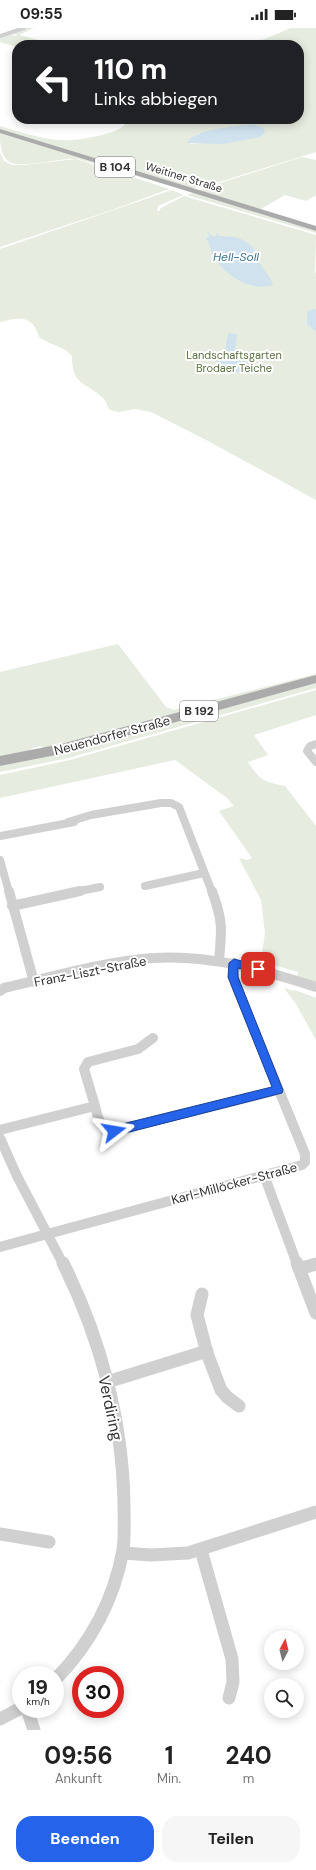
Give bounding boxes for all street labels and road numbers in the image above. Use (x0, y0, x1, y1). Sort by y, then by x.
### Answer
road number: B 104 (95, 157, 135, 177)
street label: Weitiner Straße (144, 159, 224, 195)
road number: B 192 (180, 701, 218, 721)
street label: Neuendorfer Straße (52, 712, 172, 759)
street label: Franz-Liszt-Straße (32, 952, 148, 991)
street label: Karl-Millöcker-Straße (169, 1158, 299, 1208)
street label: Verdiring (93, 1374, 128, 1443)

